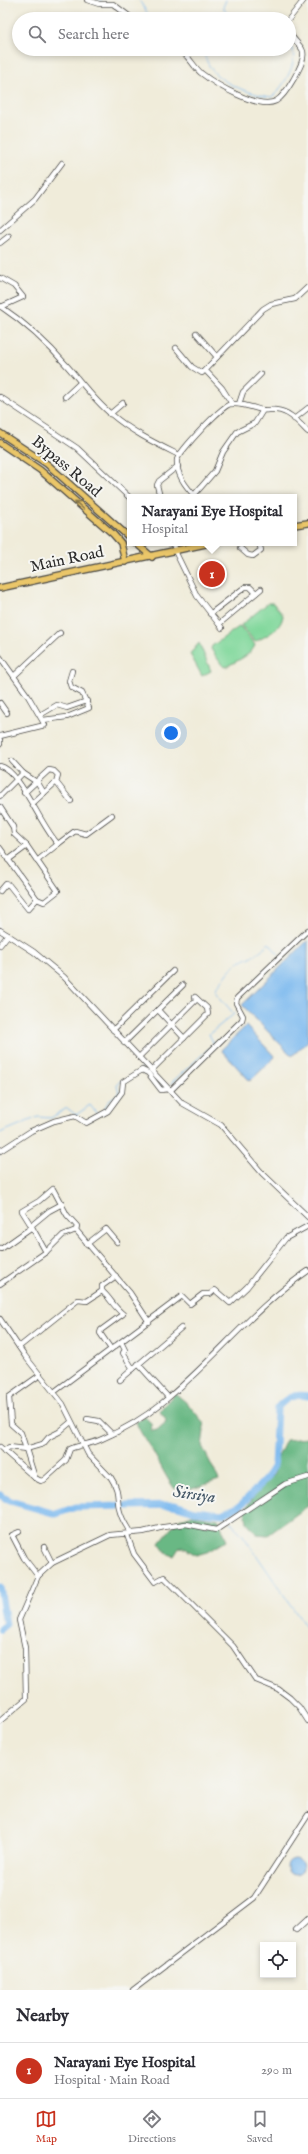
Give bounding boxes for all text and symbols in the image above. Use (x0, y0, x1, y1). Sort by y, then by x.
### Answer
search box (12, 12, 296, 56)
icon: search (26, 23, 48, 45)
text: Search here (58, 25, 129, 44)
street label: Bypass Road (27, 432, 105, 502)
popup (127, 494, 297, 546)
one-way arrow (74, 501, 85, 510)
text: Narayani Eye Hospital (141, 502, 283, 521)
text: Hospital (141, 521, 188, 538)
street label: Main Road (29, 542, 106, 578)
pin: 1 (199, 559, 225, 589)
your location (161, 723, 181, 743)
water label: Sirsiya (171, 1482, 217, 1508)
map controls (260, 1942, 296, 1978)
button: locate (260, 1942, 296, 1978)
text: Nearby (16, 2006, 69, 2027)
text: Narayani Eye Hospital (54, 2053, 195, 2072)
text: 1 (27, 2062, 31, 2079)
text: 290 m (261, 2062, 292, 2079)
text: Hospital · Main Road (54, 2072, 170, 2089)
tab: Map (35, 2108, 57, 2146)
tab: Directions (128, 2108, 176, 2146)
tab: Saved (247, 2108, 273, 2146)

